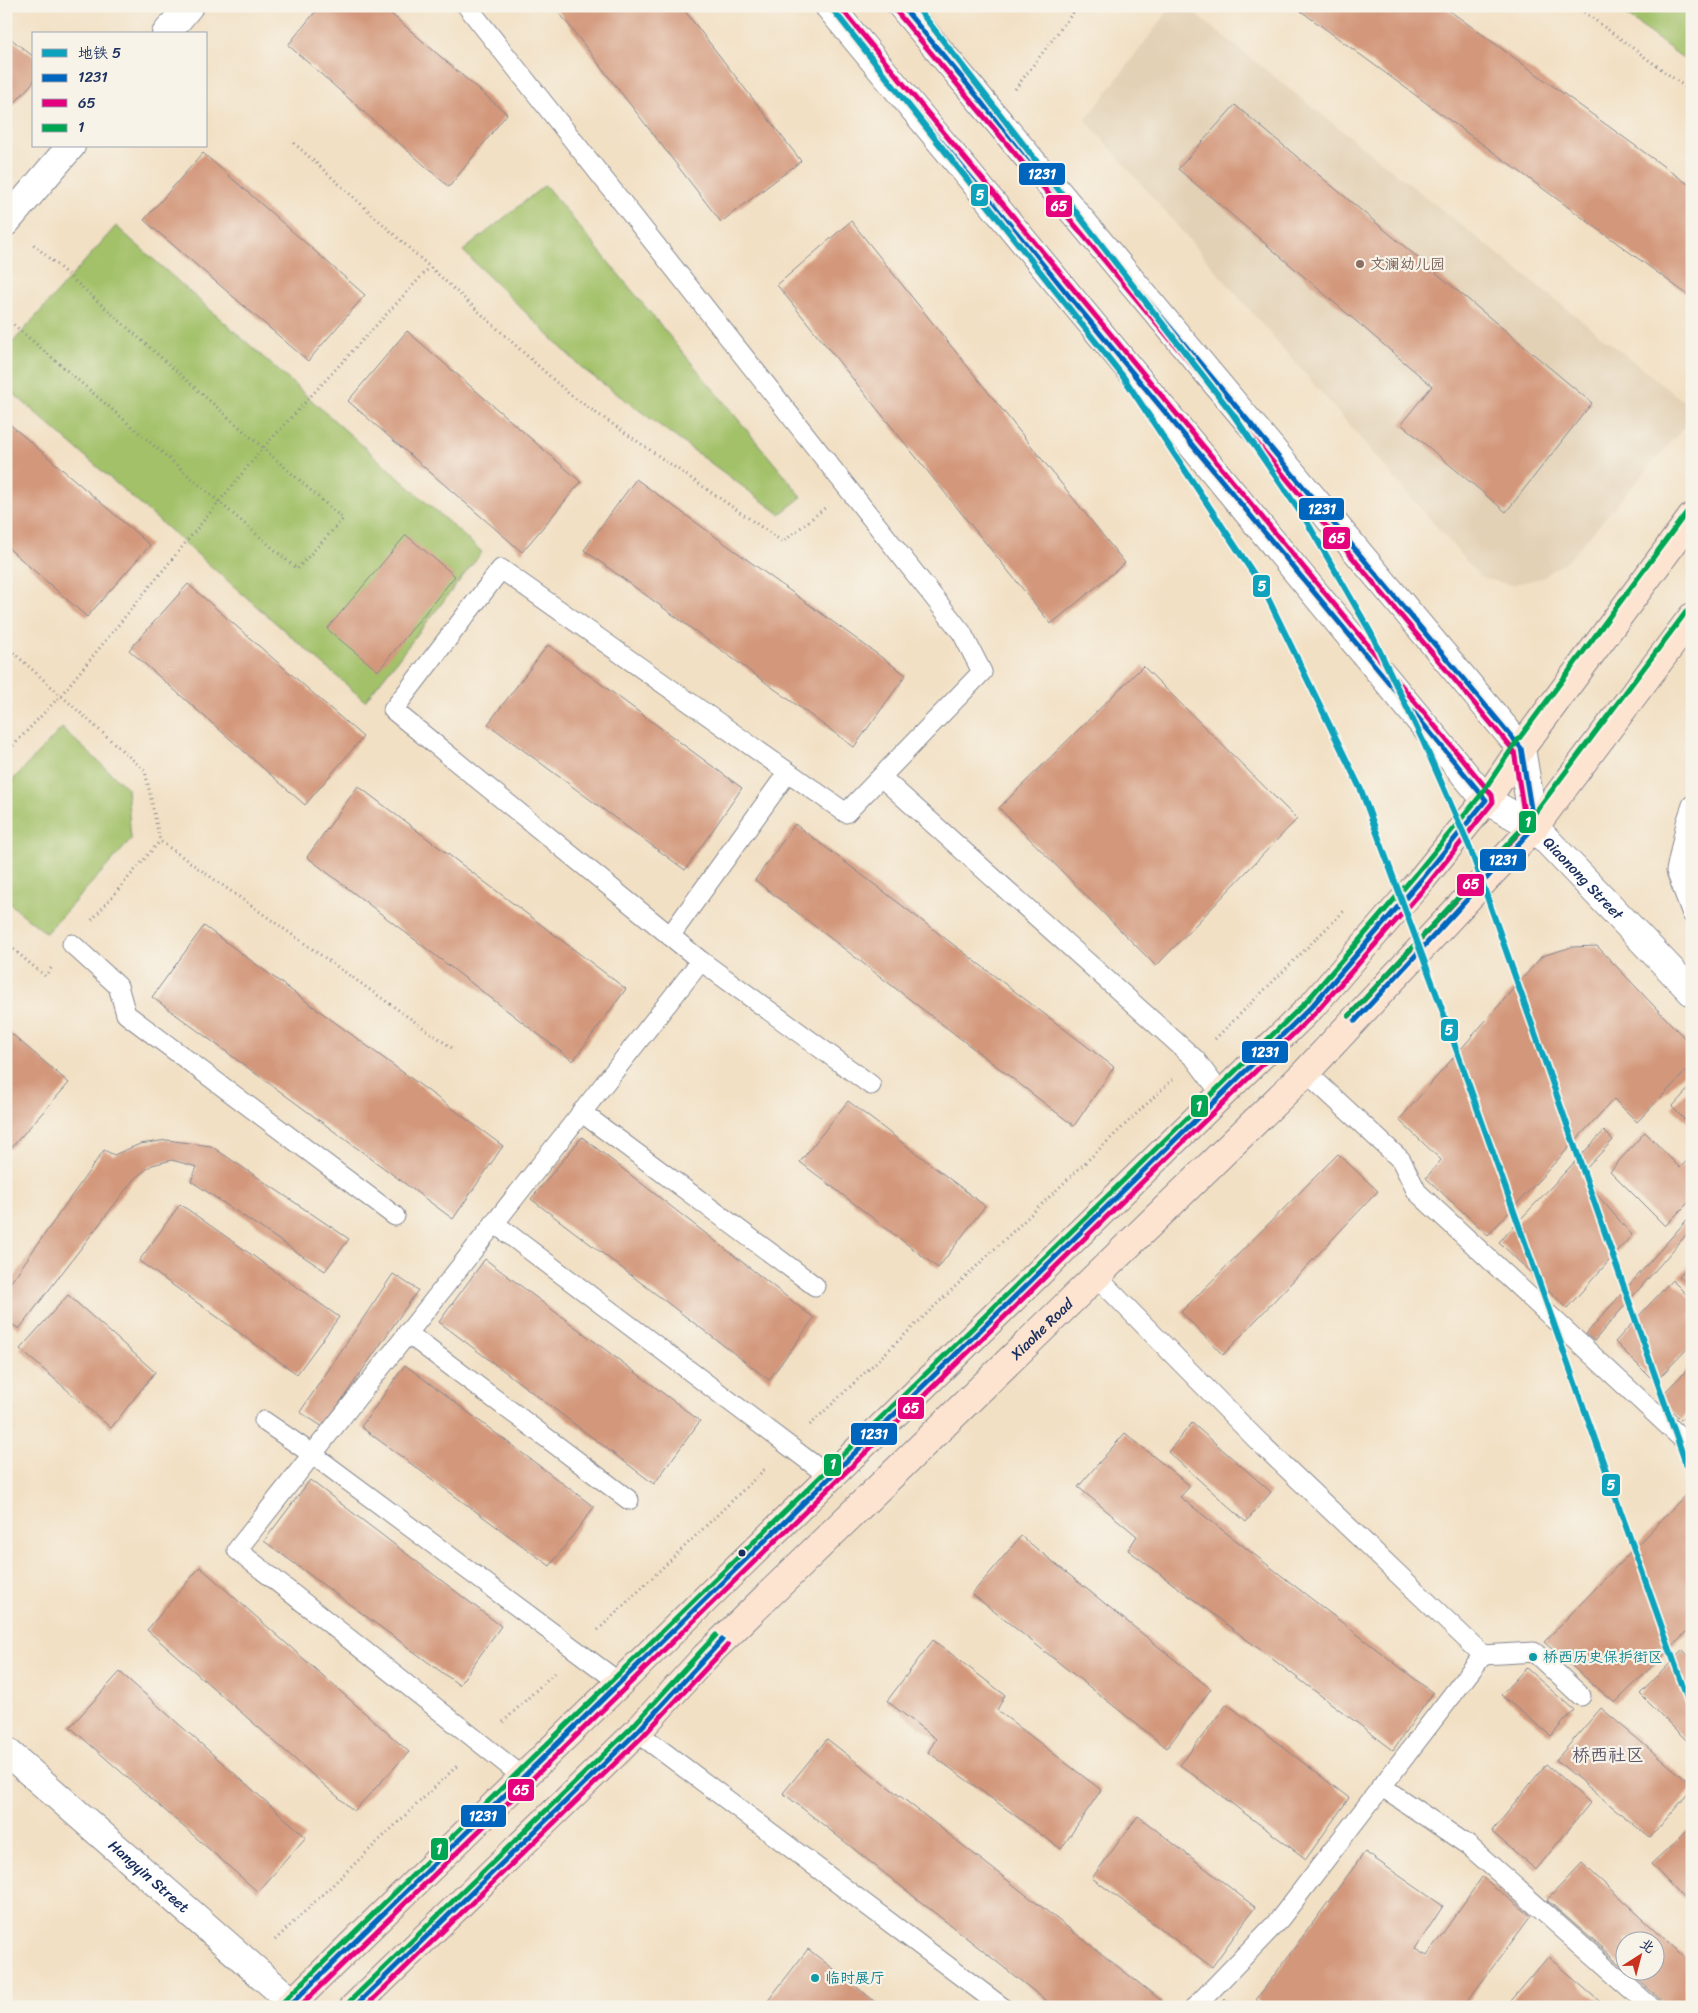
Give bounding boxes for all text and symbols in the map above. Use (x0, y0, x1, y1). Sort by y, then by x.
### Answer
legend (32, 32, 208, 148)
text: 地铁 5 (78, 40, 121, 66)
text: 1231 (78, 64, 108, 90)
text: 65 (78, 90, 96, 116)
text: 1 (78, 114, 84, 140)
line badge: 1231 (1018, 162, 1066, 186)
text: 1231 (1028, 162, 1056, 187)
line badge: 5 (970, 183, 989, 207)
text: 5 (976, 183, 985, 208)
line badge: 65 (1045, 194, 1073, 218)
text: 65 (1050, 194, 1068, 219)
place label: 文澜幼儿园 (1370, 251, 1445, 277)
marker: 文澜幼儿园 (1354, 258, 1366, 270)
line badge: 1231 (1298, 497, 1345, 521)
text: 1231 (1308, 497, 1336, 522)
line badge: 65 (1322, 526, 1351, 550)
text: 65 (1328, 526, 1346, 551)
line badge: 5 (1252, 574, 1271, 598)
text: 5 (1258, 574, 1267, 599)
line badge: 1 (1518, 810, 1537, 834)
text: 1 (1525, 810, 1531, 835)
street label: Qiaonong Street (1536, 830, 1630, 927)
line badge: 1231 (1479, 848, 1527, 872)
text: 1231 (1489, 848, 1517, 873)
text: 65 (1462, 872, 1480, 897)
line badge: 65 (1456, 873, 1485, 897)
line badge: 5 (1440, 1018, 1459, 1042)
text: 5 (1445, 1018, 1454, 1043)
line badge: 1231 (1241, 1040, 1289, 1064)
text: 1231 (1251, 1040, 1279, 1065)
line badge: 1 (1190, 1094, 1209, 1118)
text: 1 (1196, 1094, 1202, 1119)
street label: Xiaohe Road (1004, 1291, 1080, 1367)
line badge: 65 (897, 1396, 925, 1420)
text: 65 (902, 1396, 920, 1421)
line badge: 1231 (850, 1422, 898, 1446)
text: 1231 (860, 1422, 888, 1447)
text: 1 (830, 1452, 836, 1477)
line badge: 1 (823, 1453, 842, 1477)
line badge: 5 (1601, 1473, 1621, 1497)
text: 5 (1607, 1473, 1616, 1498)
unlabelled marker (737, 1548, 747, 1558)
place label: 桥西历史保护街区 (1543, 1644, 1663, 1670)
marker: 桥西历史保护街区 (1527, 1651, 1539, 1663)
district label: 桥西社区 (1572, 1739, 1644, 1771)
line badge: 65 (507, 1778, 535, 1802)
text: 65 (512, 1778, 530, 1803)
line badge: 1231 (460, 1804, 507, 1828)
text: 1231 (469, 1804, 497, 1829)
street label: Hangyin Street (102, 1833, 196, 1920)
line badge: 1 (430, 1837, 449, 1861)
text: 1 (436, 1837, 442, 1862)
north arrow (1616, 1930, 1666, 1980)
text: 北 (1634, 1932, 1660, 1960)
place label: 临时展厅 (825, 1965, 885, 1991)
marker: 临时展厅 (809, 1972, 821, 1984)

